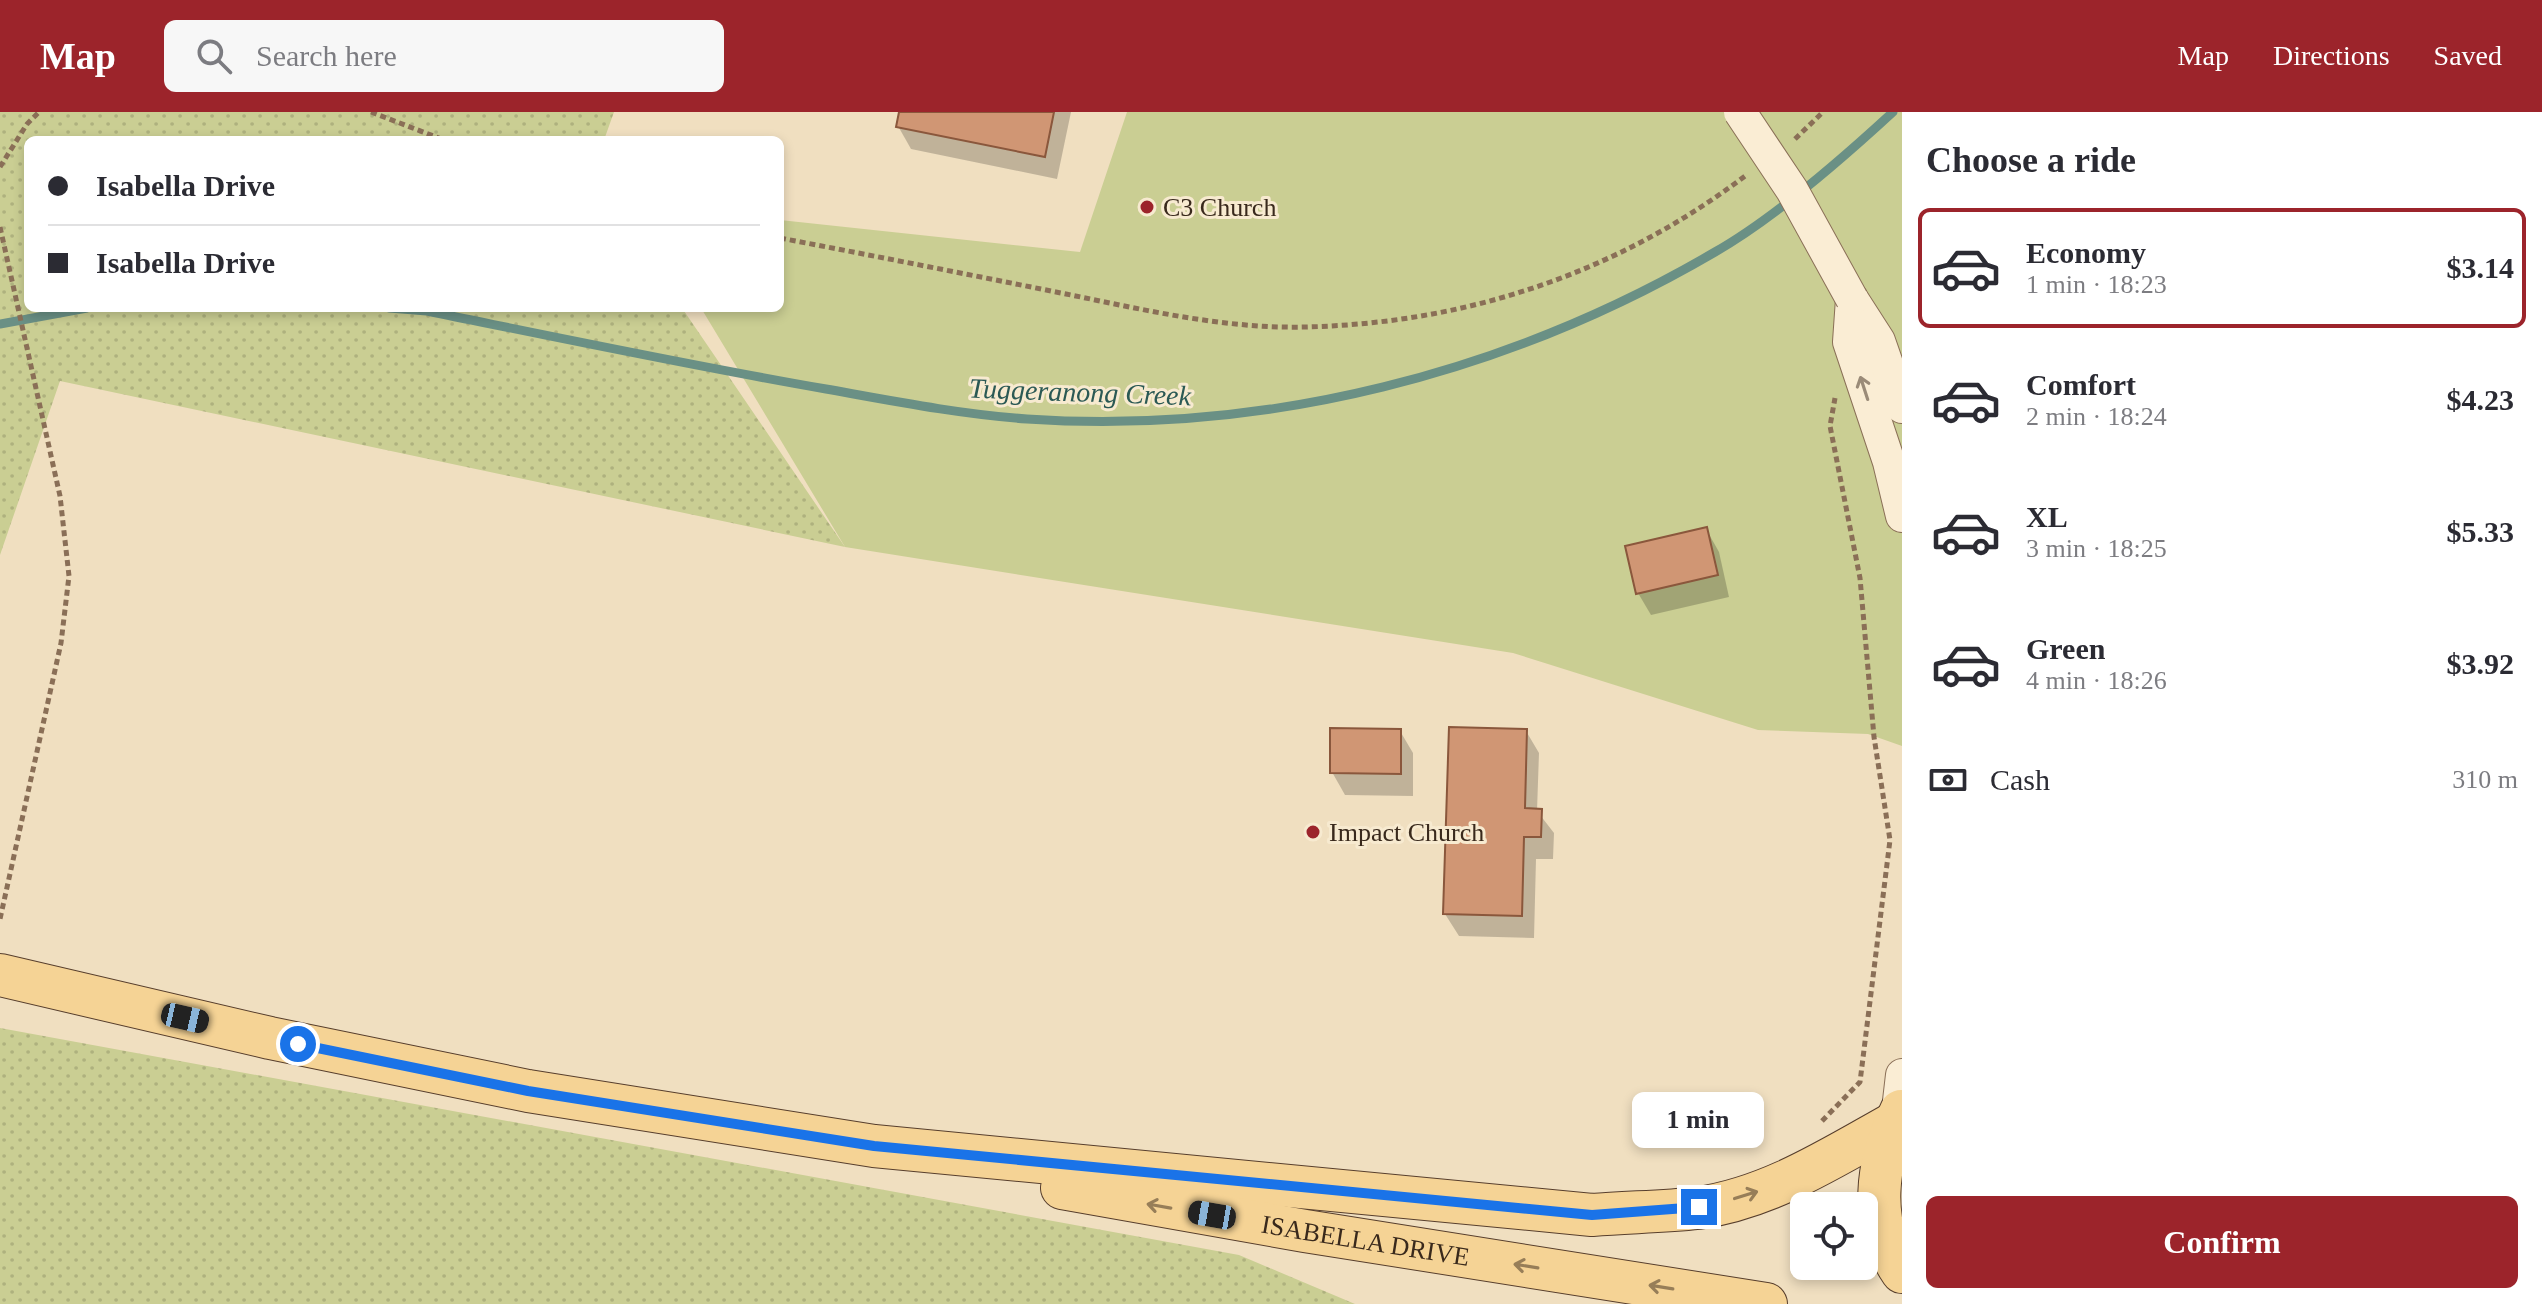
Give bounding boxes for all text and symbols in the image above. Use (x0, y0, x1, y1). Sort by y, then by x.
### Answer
search box (164, 20, 724, 92)
icon: search (192, 34, 236, 78)
text: Map (40, 35, 116, 77)
text: Search here (256, 39, 397, 72)
text: Map (2178, 40, 2229, 71)
text: Directions (2273, 40, 2390, 71)
text: Saved (2434, 40, 2502, 71)
text: Choose a ride (1926, 140, 2136, 180)
text: Isabella Drive (96, 169, 275, 202)
place label: C3 Church (1163, 193, 1276, 222)
marker: C3 Church (1138, 198, 1156, 216)
icon: car (1930, 232, 2002, 304)
text: Economy (2026, 236, 2146, 269)
text: Isabella Drive (96, 246, 275, 279)
text: $3.14 (2447, 251, 2514, 284)
text: 1 min · 18:23 (2026, 270, 2167, 299)
icon: car (1930, 364, 2002, 436)
text: Comfort (2026, 368, 2136, 401)
water label: Tuggeranong Creek (968, 373, 1192, 411)
one-way arrow (1856, 375, 1871, 401)
text: $4.23 (2447, 383, 2514, 416)
text: 2 min · 18:24 (2026, 402, 2167, 431)
icon: car (1930, 496, 2002, 568)
text: XL (2026, 500, 2068, 533)
text: $5.33 (2447, 515, 2514, 548)
text: 3 min · 18:25 (2026, 534, 2167, 563)
icon: car (1930, 628, 2002, 700)
text: Green (2026, 632, 2105, 665)
text: $3.92 (2447, 647, 2514, 680)
text: 4 min · 18:26 (2026, 666, 2167, 695)
icon: cash (1926, 758, 1970, 802)
text: Cash (1990, 763, 2050, 796)
text: 310 m (2452, 765, 2518, 794)
place label: Impact Church (1329, 818, 1484, 847)
marker: Impact Church (1304, 823, 1322, 841)
car (159, 1001, 211, 1035)
route start (280, 1026, 316, 1062)
callout: 1 min (1633, 1091, 1765, 1147)
text: 1 min (1667, 1105, 1729, 1134)
one-way arrow (1733, 1187, 1759, 1202)
route end (1681, 1189, 1717, 1225)
map controls (1790, 1192, 1878, 1280)
button: locate (1790, 1192, 1878, 1280)
button: Confirm (1926, 1196, 2518, 1288)
one-way arrow (1147, 1197, 1172, 1212)
car (1186, 1199, 1238, 1231)
street label: ISABELLA DRIVE (1259, 1209, 1472, 1271)
one-way arrow (1514, 1258, 1539, 1273)
one-way arrow (1649, 1279, 1674, 1294)

